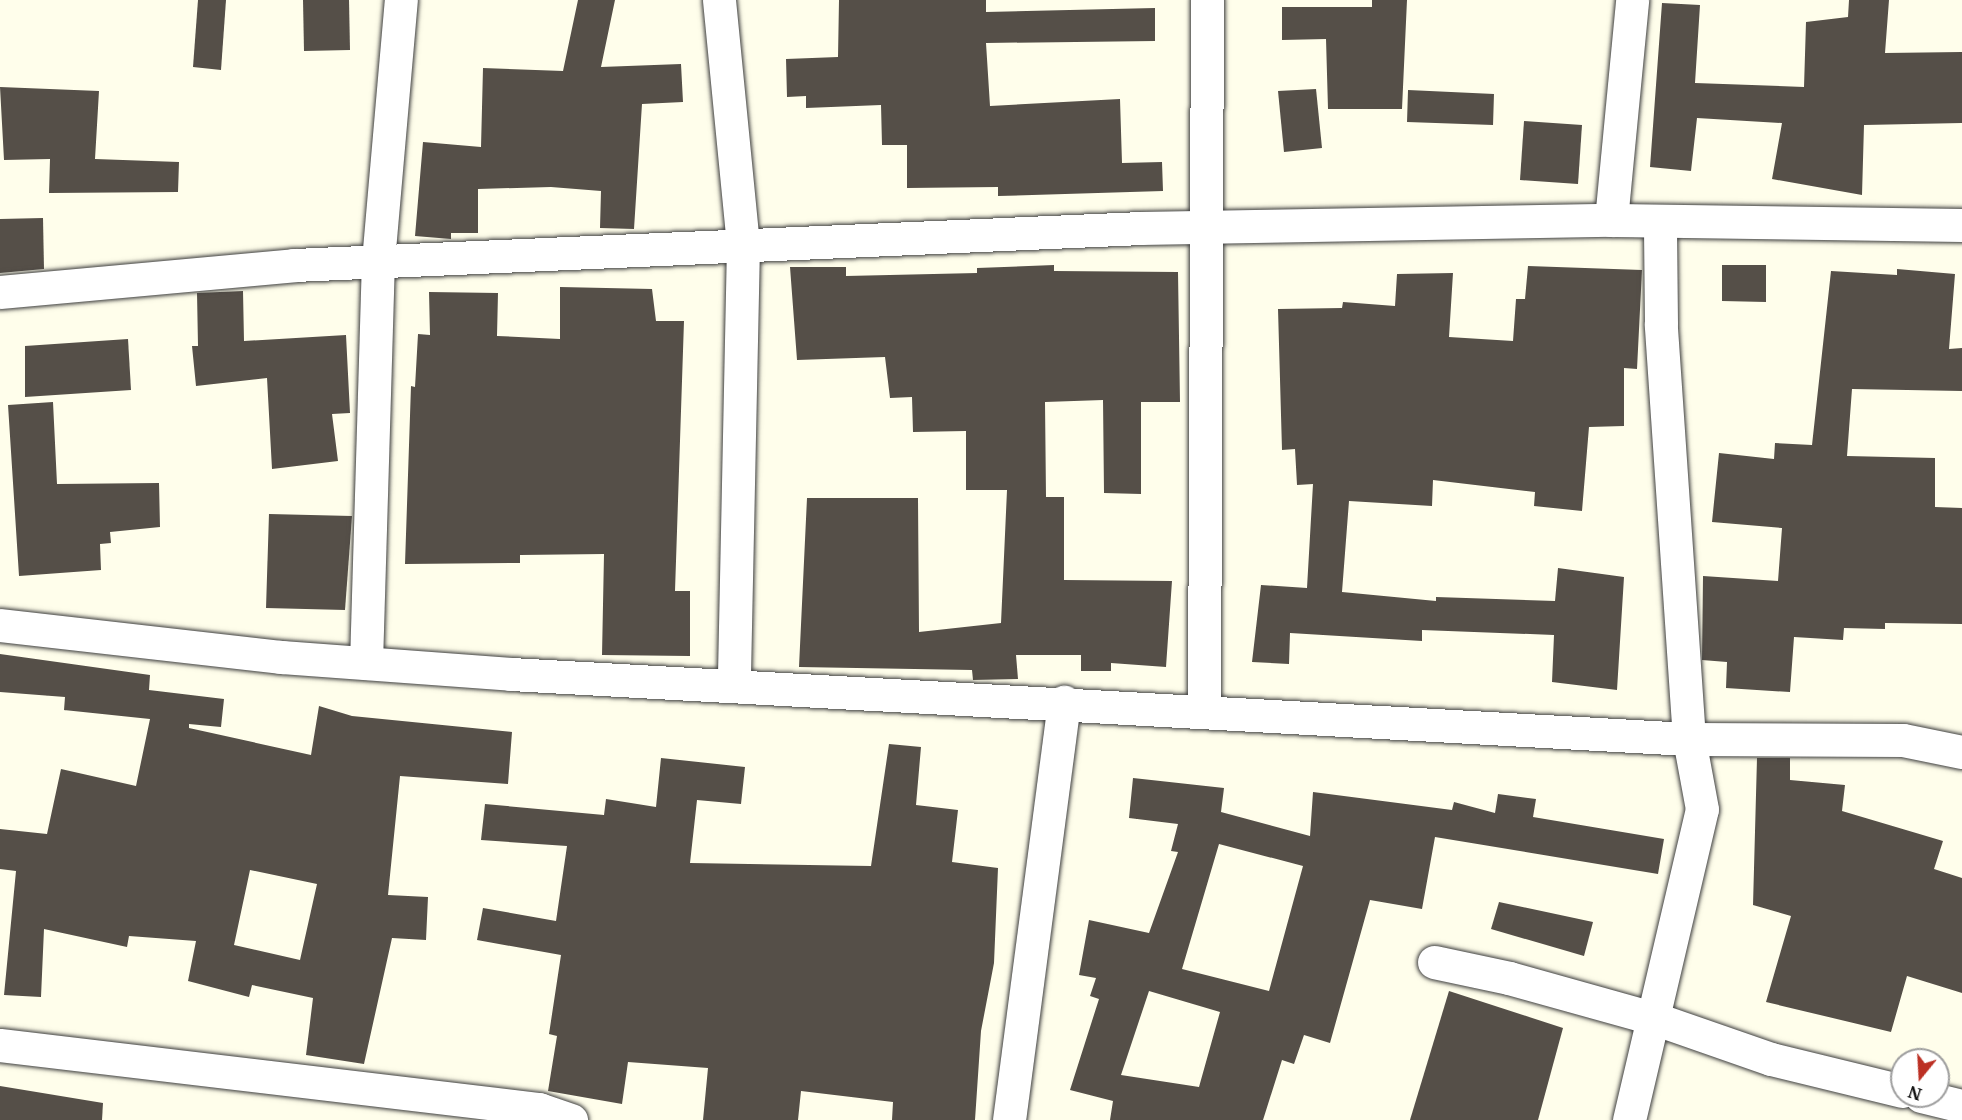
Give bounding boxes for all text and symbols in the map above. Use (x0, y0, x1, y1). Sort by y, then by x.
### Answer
north arrow (1890, 1048, 1950, 1108)
text: N (1906, 1082, 1924, 1105)

